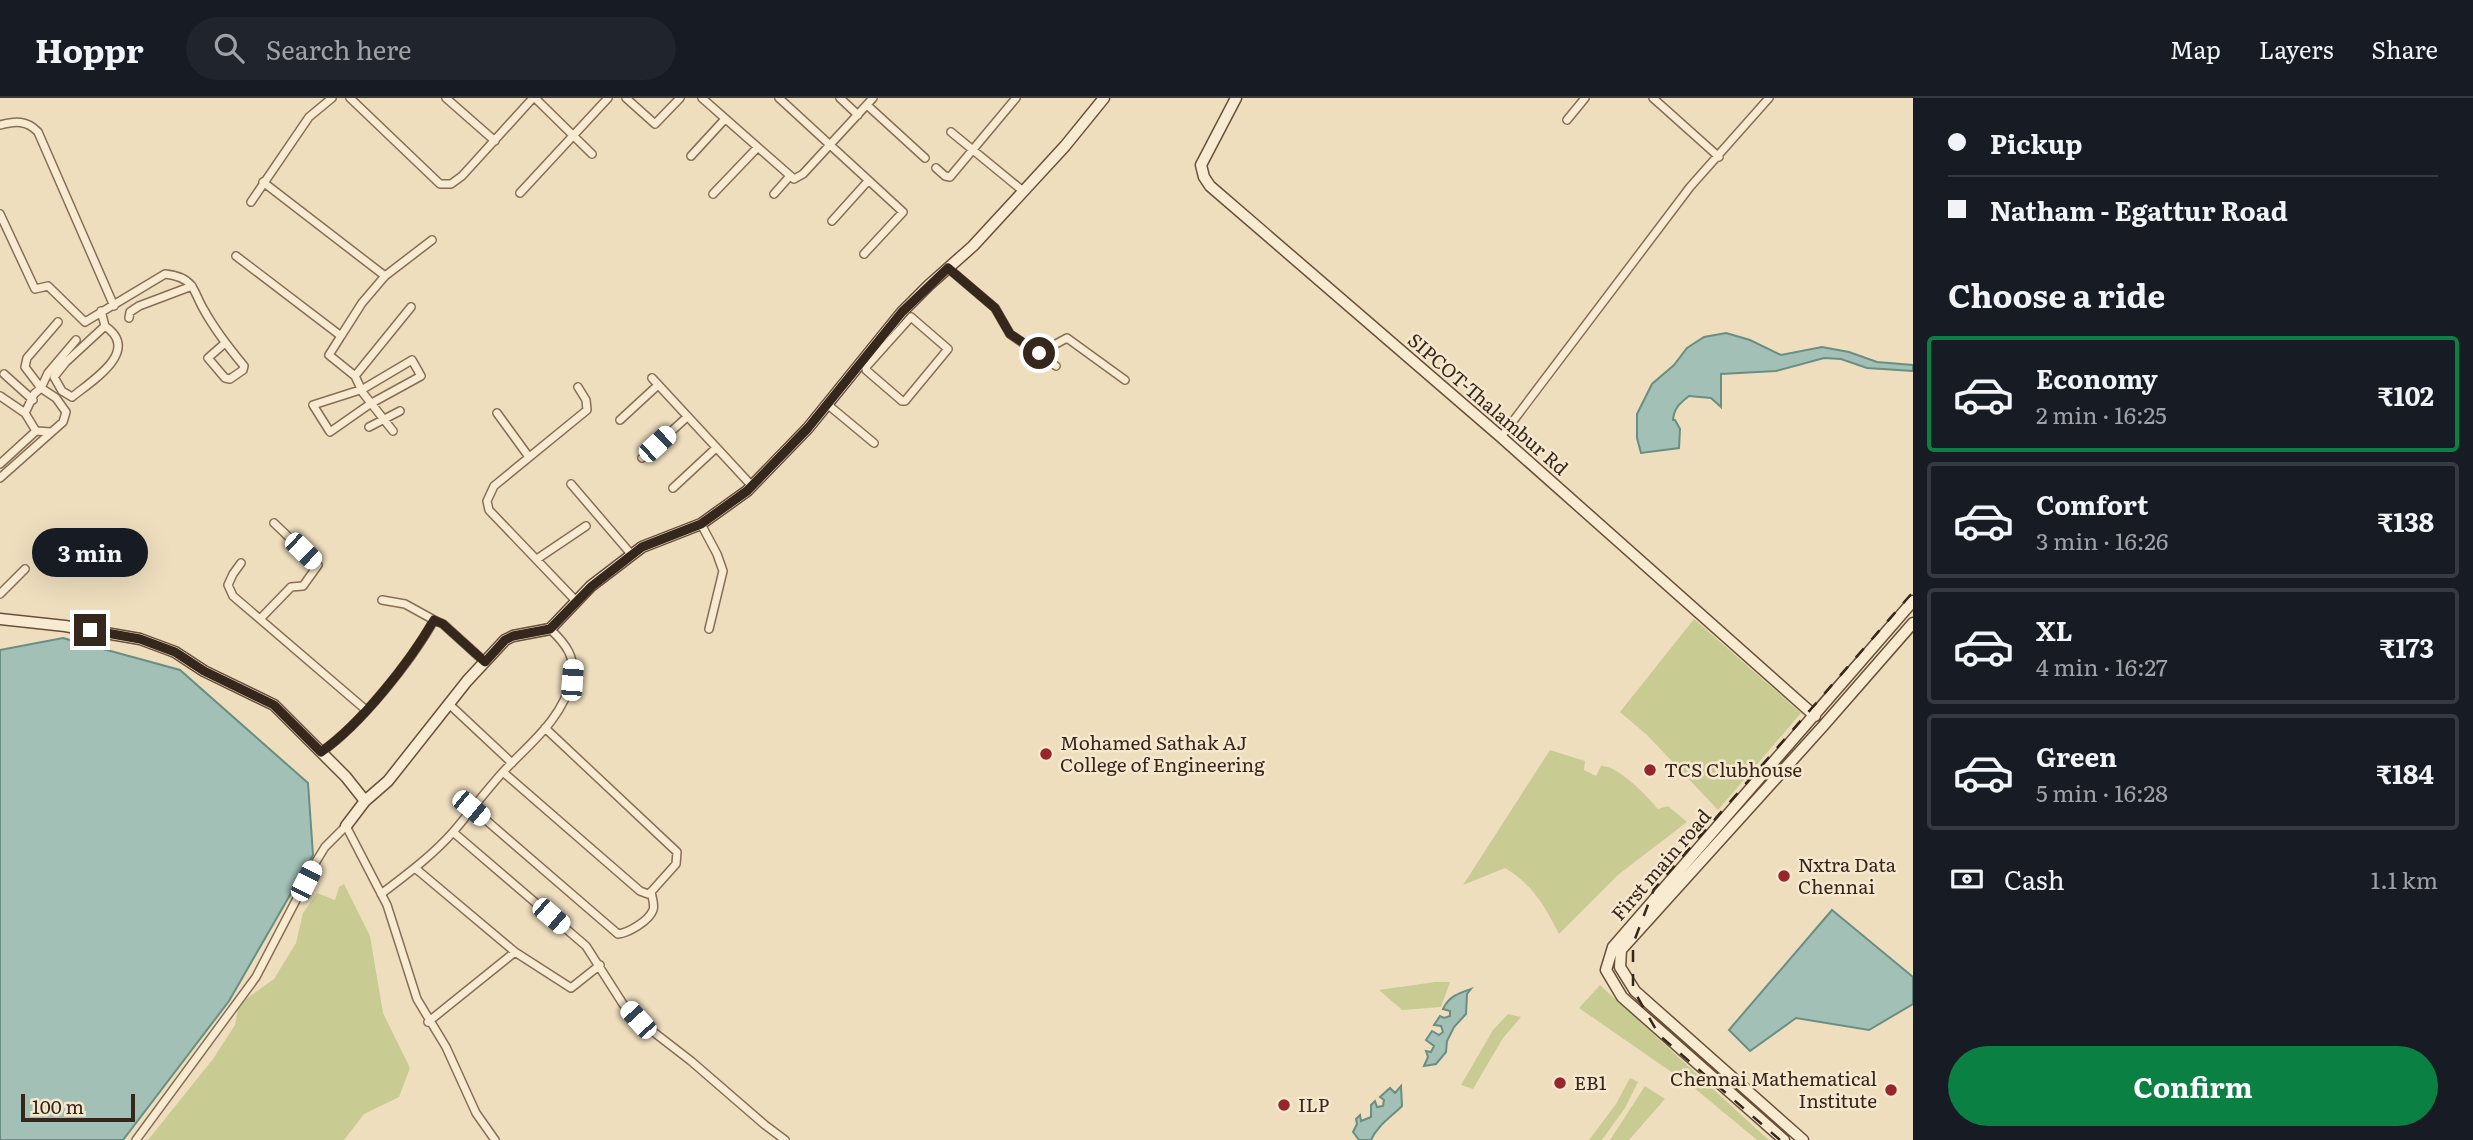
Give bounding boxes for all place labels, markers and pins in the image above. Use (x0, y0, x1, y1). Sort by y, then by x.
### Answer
place label: Mohamed Sathak AJ College of Engineering (1060, 728, 1265, 778)
marker: Mohamed Sathak AJ College of Engineering (1038, 746, 1054, 762)
place label: TCS Clubhouse (1664, 755, 1802, 783)
marker: TCS Clubhouse (1642, 762, 1658, 778)
place label: Nxtra Data Chennai (1798, 850, 1897, 900)
marker: Nxtra Data Chennai (1776, 868, 1792, 884)
place label: Chennai Mathematical Institute (1670, 1064, 1877, 1114)
place label: EB1 (1574, 1068, 1607, 1096)
marker: EB1 (1552, 1075, 1568, 1091)
marker: Chennai Mathematical Institute (1883, 1082, 1899, 1098)
place label: ILP (1298, 1090, 1329, 1118)
marker: ILP (1276, 1097, 1292, 1113)

